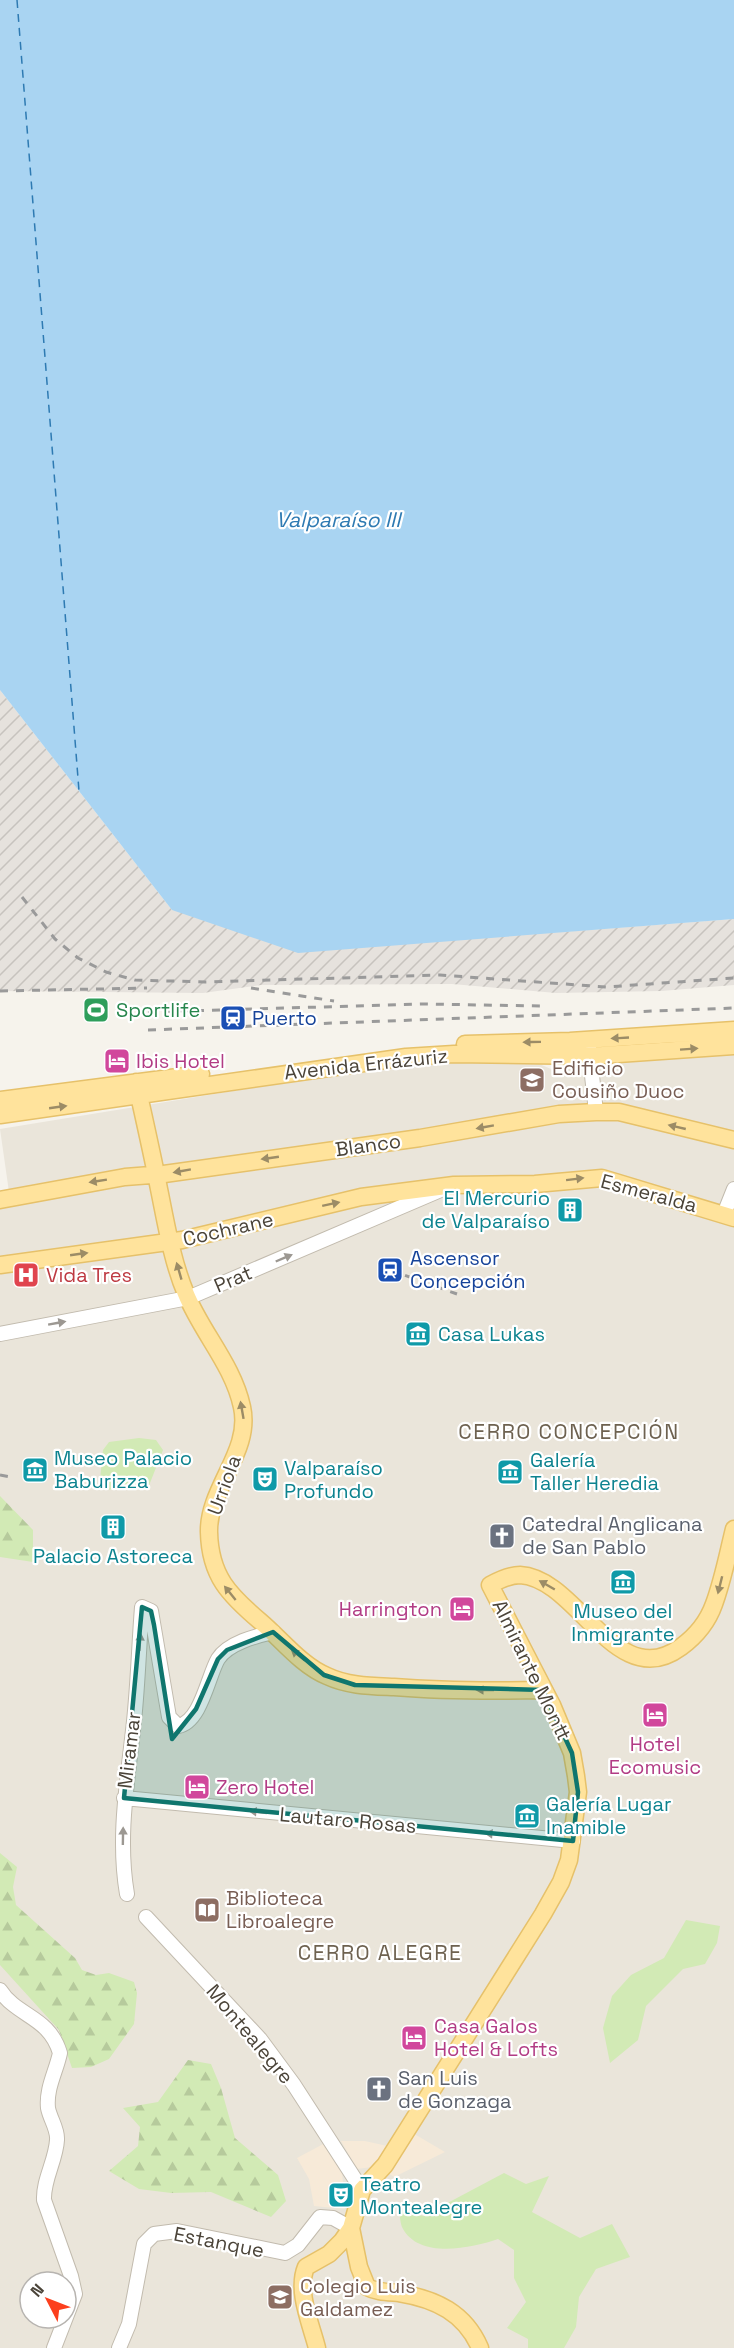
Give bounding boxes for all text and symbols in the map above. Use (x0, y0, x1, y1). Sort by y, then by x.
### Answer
water label: Valparaíso III (276, 506, 403, 533)
sports icon: Sportlife (81, 995, 111, 1025)
place label: Sportlife (116, 997, 200, 1023)
station icon: Puerto (218, 1003, 248, 1033)
place label: Puerto (252, 1005, 317, 1031)
one-way arrow (610, 1034, 629, 1043)
one-way arrow (523, 1037, 542, 1047)
street label: Avenida Errázuriz (283, 1042, 449, 1086)
one-way arrow (679, 1044, 698, 1053)
hotel icon: Ibis Hotel (102, 1046, 132, 1076)
place label: Ibis Hotel (136, 1048, 225, 1074)
place label: Edificio Cousiño Duoc (552, 1055, 684, 1104)
school or university icon: Edificio Cousiño Duoc (517, 1065, 547, 1095)
one-way arrow (49, 1103, 68, 1112)
one-way arrow (668, 1121, 686, 1131)
one-way arrow (475, 1123, 494, 1132)
street label: Blanco (333, 1128, 403, 1162)
one-way arrow (261, 1154, 280, 1163)
one-way arrow (172, 1167, 191, 1176)
street label: Esmeralda (598, 1168, 700, 1218)
one-way arrow (566, 1175, 585, 1184)
one-way arrow (88, 1177, 107, 1186)
place label: El Mercurio de Valparaíso (421, 1185, 550, 1234)
building icon: El Mercurio de Valparaíso (555, 1195, 585, 1225)
one-way arrow (322, 1198, 341, 1208)
street label: Cochrane (180, 1206, 276, 1252)
place label: Ascensor Concepción (410, 1245, 526, 1294)
one-way arrow (69, 1250, 88, 1259)
one-way arrow (275, 1253, 293, 1262)
station icon: Ascensor Concepción (375, 1255, 405, 1285)
street label: Prat (210, 1259, 256, 1299)
hospital icon: Vida Tres (11, 1260, 41, 1290)
place label: Vida Tres (46, 1262, 132, 1288)
one-way arrow (173, 1262, 183, 1280)
one-way arrow (48, 1318, 67, 1327)
museum icon: Casa Lukas (403, 1319, 433, 1349)
place label: Casa Lukas (438, 1321, 545, 1347)
one-way arrow (237, 1400, 246, 1419)
district label: CERRO CONCEPCIÓN (458, 1418, 680, 1445)
place label: Museo Palacio Baburizza (54, 1445, 192, 1494)
place label: Galería Taller Heredia (530, 1447, 659, 1496)
street label: Urriola (201, 1451, 247, 1519)
museum icon: Museo Palacio Baburizza (20, 1455, 50, 1485)
place label: Valparaíso Profundo (284, 1455, 383, 1504)
museum icon: Galería Taller Heredia (495, 1457, 525, 1487)
theatre icon: Valparaíso Profundo (250, 1464, 280, 1494)
place label: Catedral Anglicana de San Pablo (522, 1511, 702, 1560)
building icon: Palacio Astoreca (98, 1512, 128, 1542)
church icon: Catedral Anglicana de San Pablo (487, 1521, 517, 1551)
place label: Palacio Astoreca (33, 1543, 193, 1569)
museum icon: Museo del Inmigrante (608, 1567, 638, 1597)
one-way arrow (714, 1576, 724, 1594)
one-way arrow (538, 1580, 555, 1590)
one-way arrow (223, 1585, 236, 1601)
hotel icon: Harrington (447, 1594, 477, 1624)
street label: Almirante Montt (487, 1595, 577, 1745)
place label: Harrington (339, 1596, 442, 1622)
place label: Museo del Inmigrante (571, 1598, 675, 1647)
one-way arrow (135, 1632, 144, 1651)
one-way arrow (291, 1649, 306, 1662)
one-way arrow (475, 1685, 494, 1695)
hotel icon: Hotel Ecomusic (640, 1700, 670, 1730)
street label: Miramar (111, 1710, 147, 1790)
place label: Hotel Ecomusic (609, 1731, 701, 1780)
hotel icon: Zero Hotel (182, 1772, 212, 1802)
place label: Zero Hotel (216, 1774, 314, 1800)
place label: Galería Lugar Inamible (546, 1791, 671, 1840)
street label: Lautaro Rosas (279, 1801, 417, 1839)
museum icon: Galería Lugar Inamible (512, 1801, 542, 1831)
one-way arrow (249, 1807, 268, 1817)
one-way arrow (118, 1827, 128, 1846)
one-way arrow (485, 1829, 504, 1839)
place label: Biblioteca Libroalegre (226, 1885, 334, 1934)
library icon: Biblioteca Libroalegre (192, 1895, 222, 1925)
district label: CERRO ALEGRE (298, 1939, 462, 1966)
street label: Montealegre (201, 1979, 299, 2089)
place label: Casa Galos Hotel & Lofts (434, 2013, 558, 2062)
hotel icon: Casa Galos Hotel & Lofts (399, 2023, 429, 2053)
place label: San Luis de Gonzaga (398, 2065, 512, 2114)
church icon: San Luis de Gonzaga (364, 2074, 394, 2104)
place label: Teatro Montealegre (360, 2171, 482, 2220)
theatre icon: Teatro Montealegre (326, 2180, 356, 2210)
street label: Estanque (172, 2221, 266, 2263)
north arrow (18, 2270, 78, 2330)
place label: Colegio Luis Galdamez (300, 2273, 416, 2322)
text: N (26, 2279, 49, 2301)
school or university icon: Colegio Luis Galdamez (265, 2282, 295, 2312)

